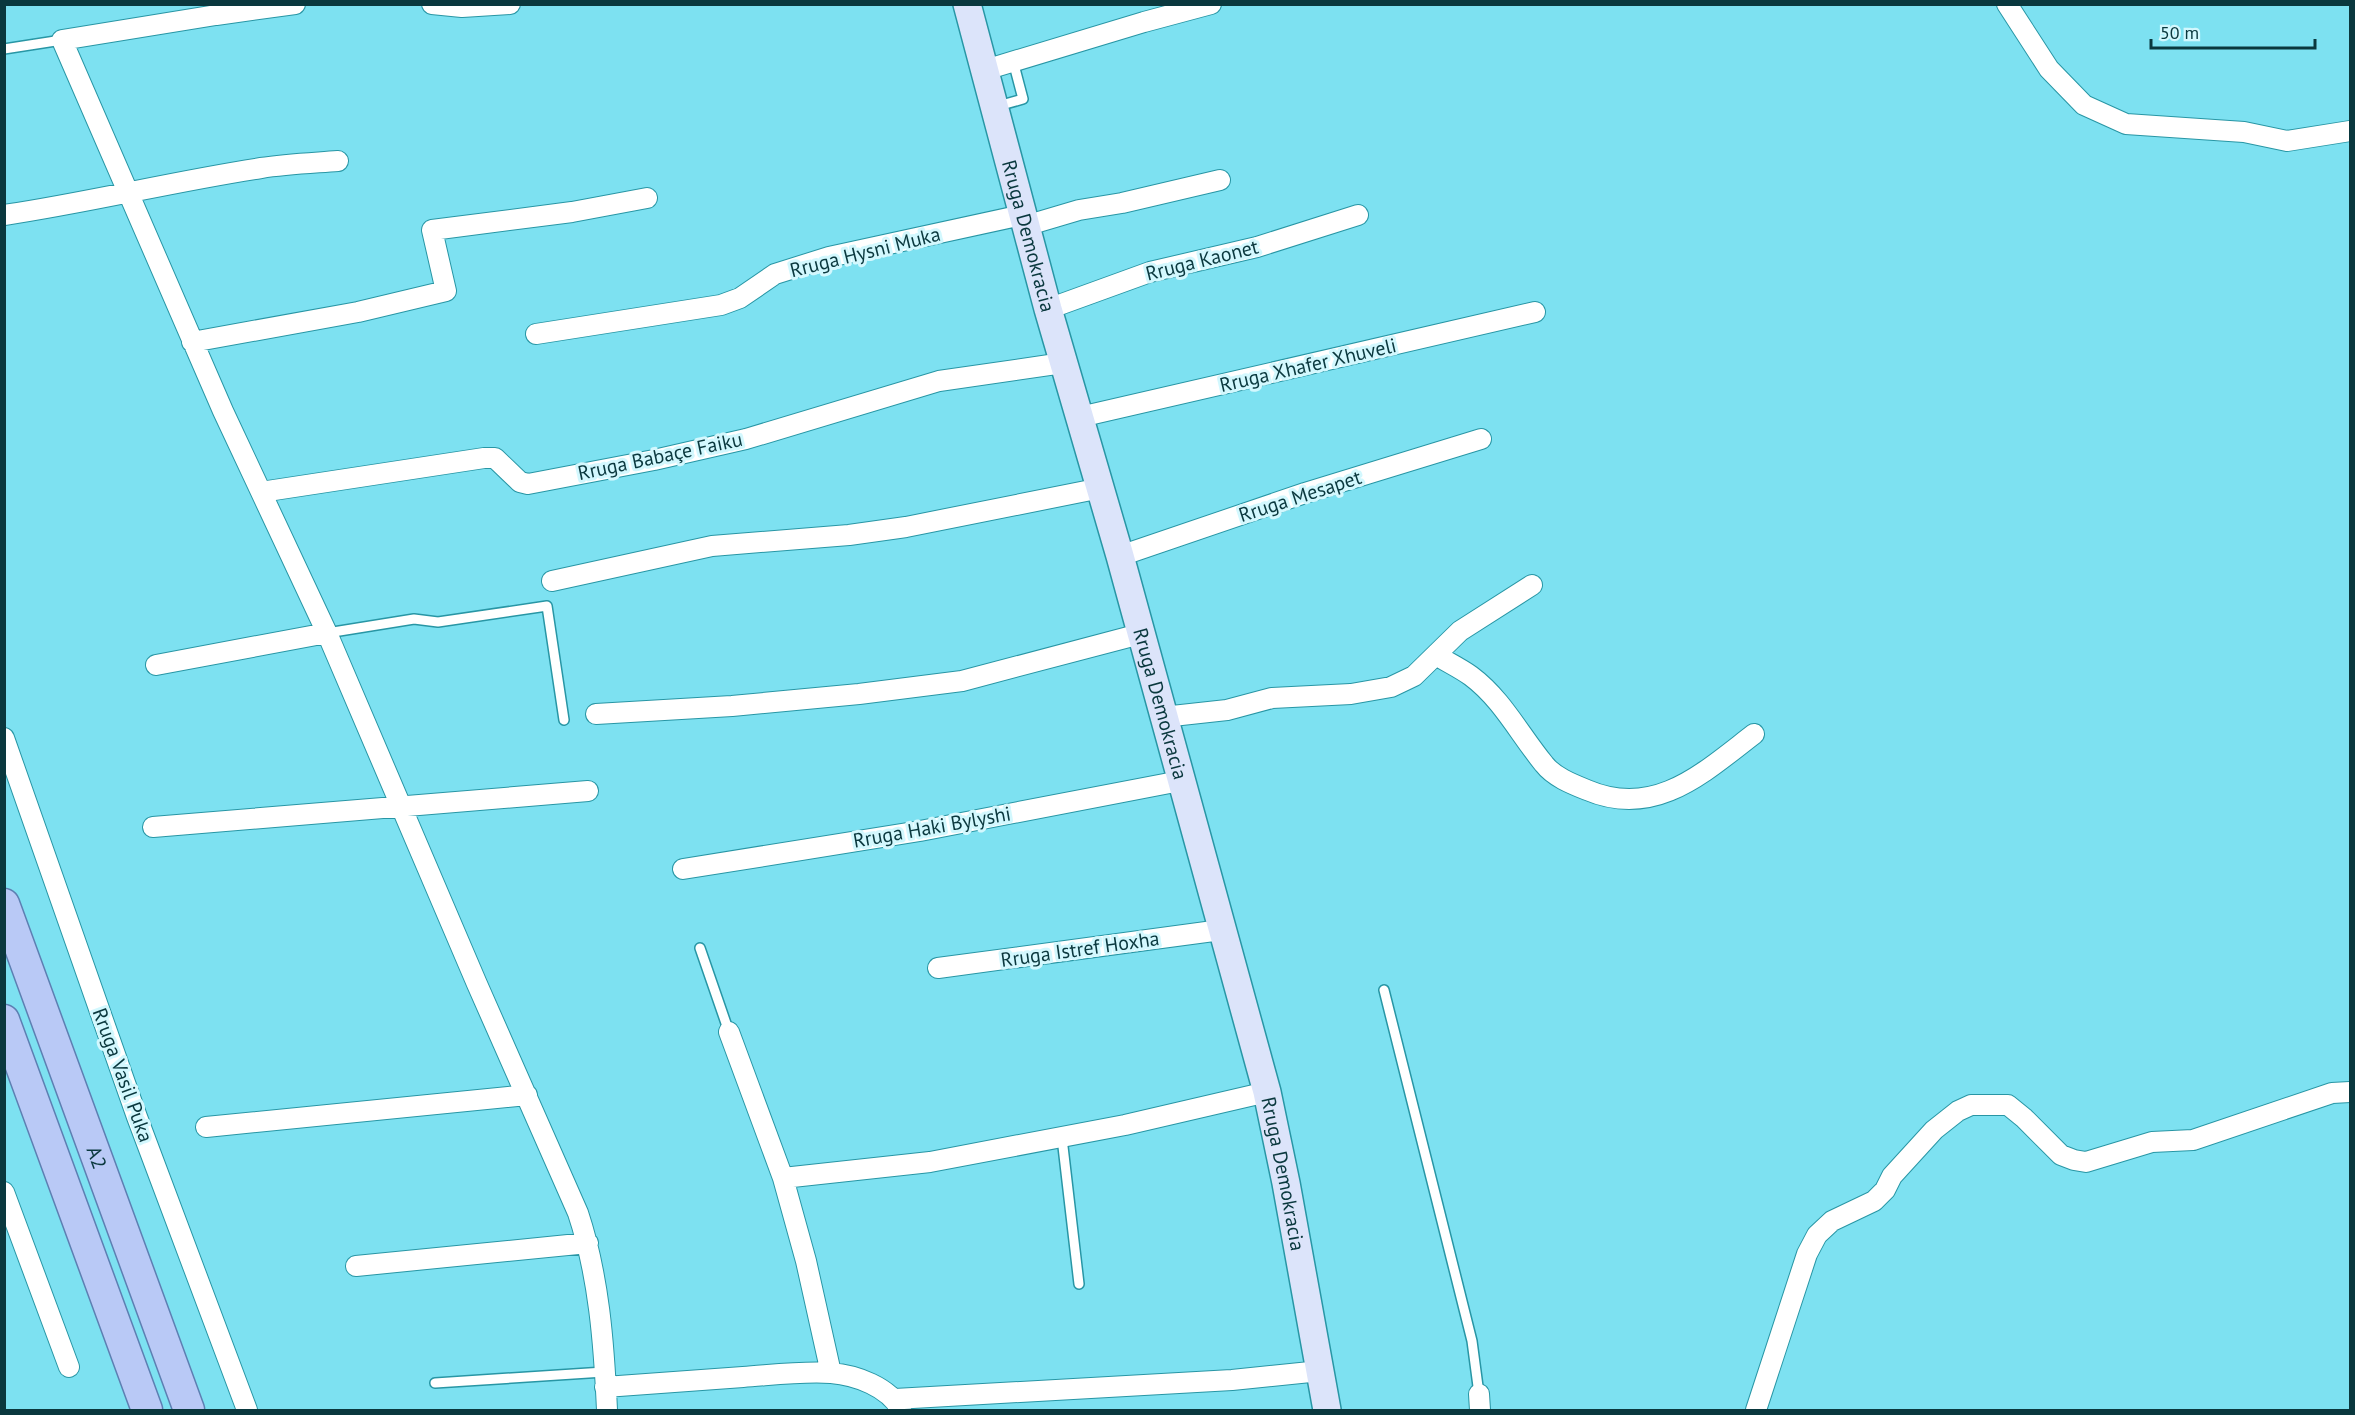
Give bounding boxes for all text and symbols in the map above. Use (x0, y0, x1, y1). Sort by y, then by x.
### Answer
scale bar (2151, 12, 2314, 50)
text: 50 m (2160, 21, 2199, 44)
street label: Rruga Demokracia (996, 157, 1061, 315)
street label: Rruga Hysni Muka (787, 221, 943, 283)
street label: Rruga Kaonet (1143, 233, 1261, 287)
street label: Rruga Xhafer Xhuveli (1217, 332, 1399, 398)
street label: Rruga Babaçe Faiku (575, 426, 745, 486)
street label: Rruga Mesapet (1235, 464, 1365, 528)
street label: Rruga Demokracia (1127, 625, 1194, 782)
street label: Rruga Haki Bylyshi (851, 800, 1013, 854)
street label: Rruga Istref Hoxha (999, 925, 1161, 973)
street label: Rruga Vasil Puka (87, 1004, 159, 1146)
street label: Rruga Demokracia (1255, 1094, 1311, 1253)
street label: A2 (81, 1143, 113, 1173)

